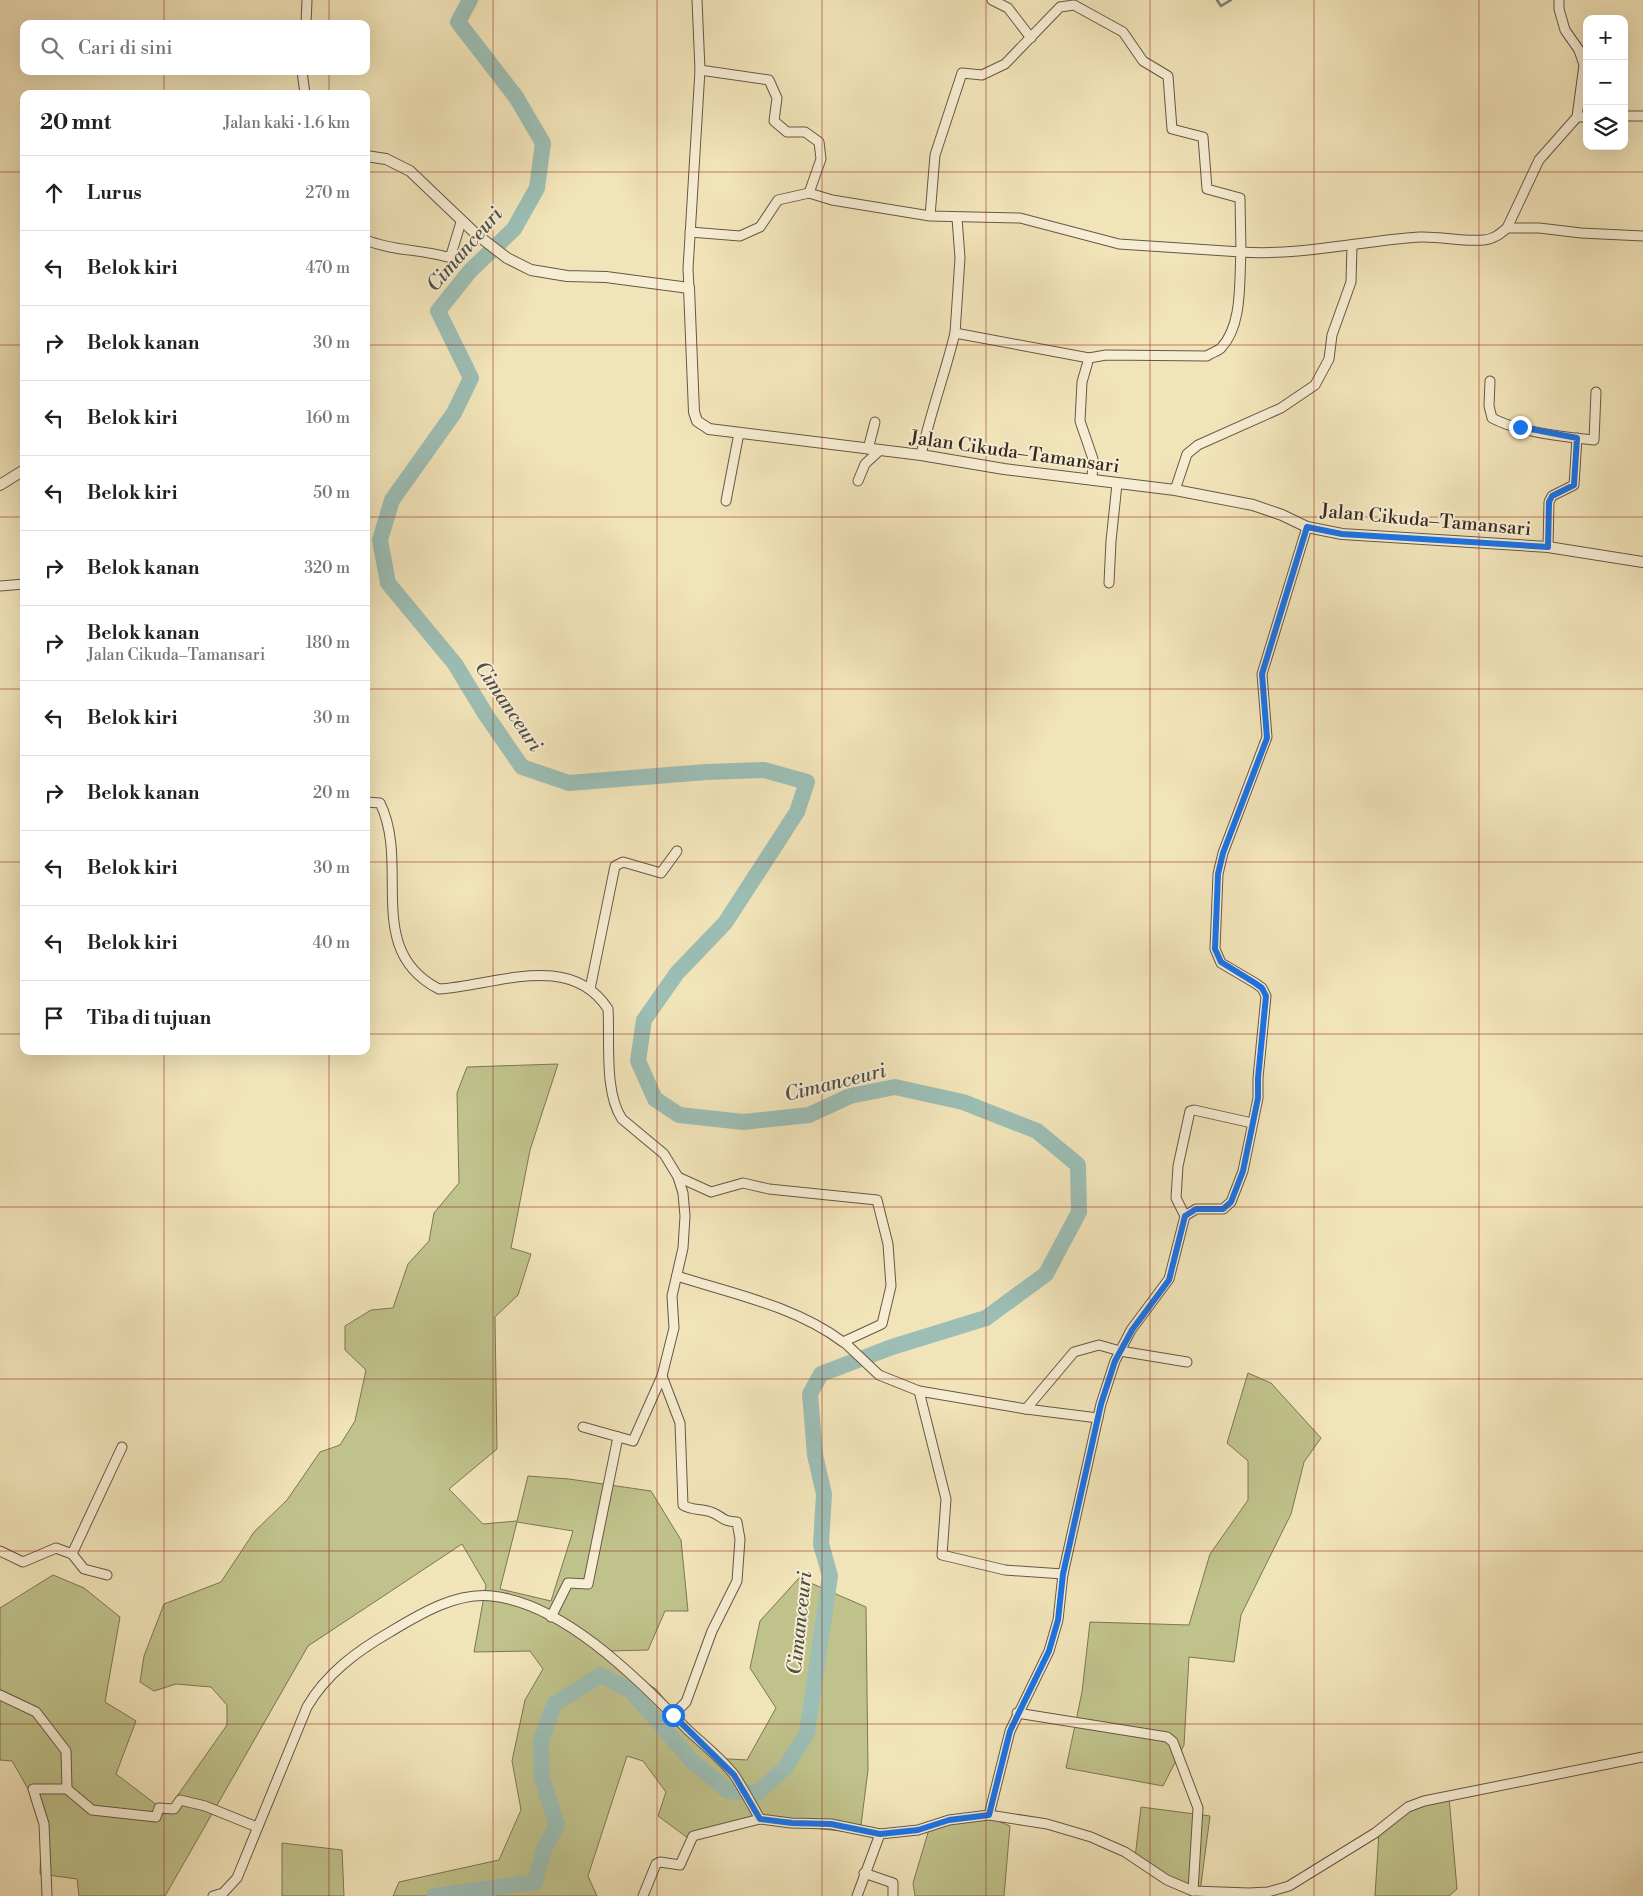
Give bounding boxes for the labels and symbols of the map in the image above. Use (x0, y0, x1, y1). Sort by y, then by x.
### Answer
water label: Cimanceuri (422, 202, 509, 297)
route end (1509, 416, 1532, 439)
street label: Jalan Cikuda–Tamansari (907, 425, 1121, 479)
street label: Jalan Cikuda–Tamansari (1318, 499, 1532, 541)
water label: Cimanceuri (468, 657, 548, 757)
water label: Cimanceuri (782, 1059, 889, 1108)
water label: Cimanceuri (783, 1570, 818, 1676)
route start (662, 1704, 685, 1727)

